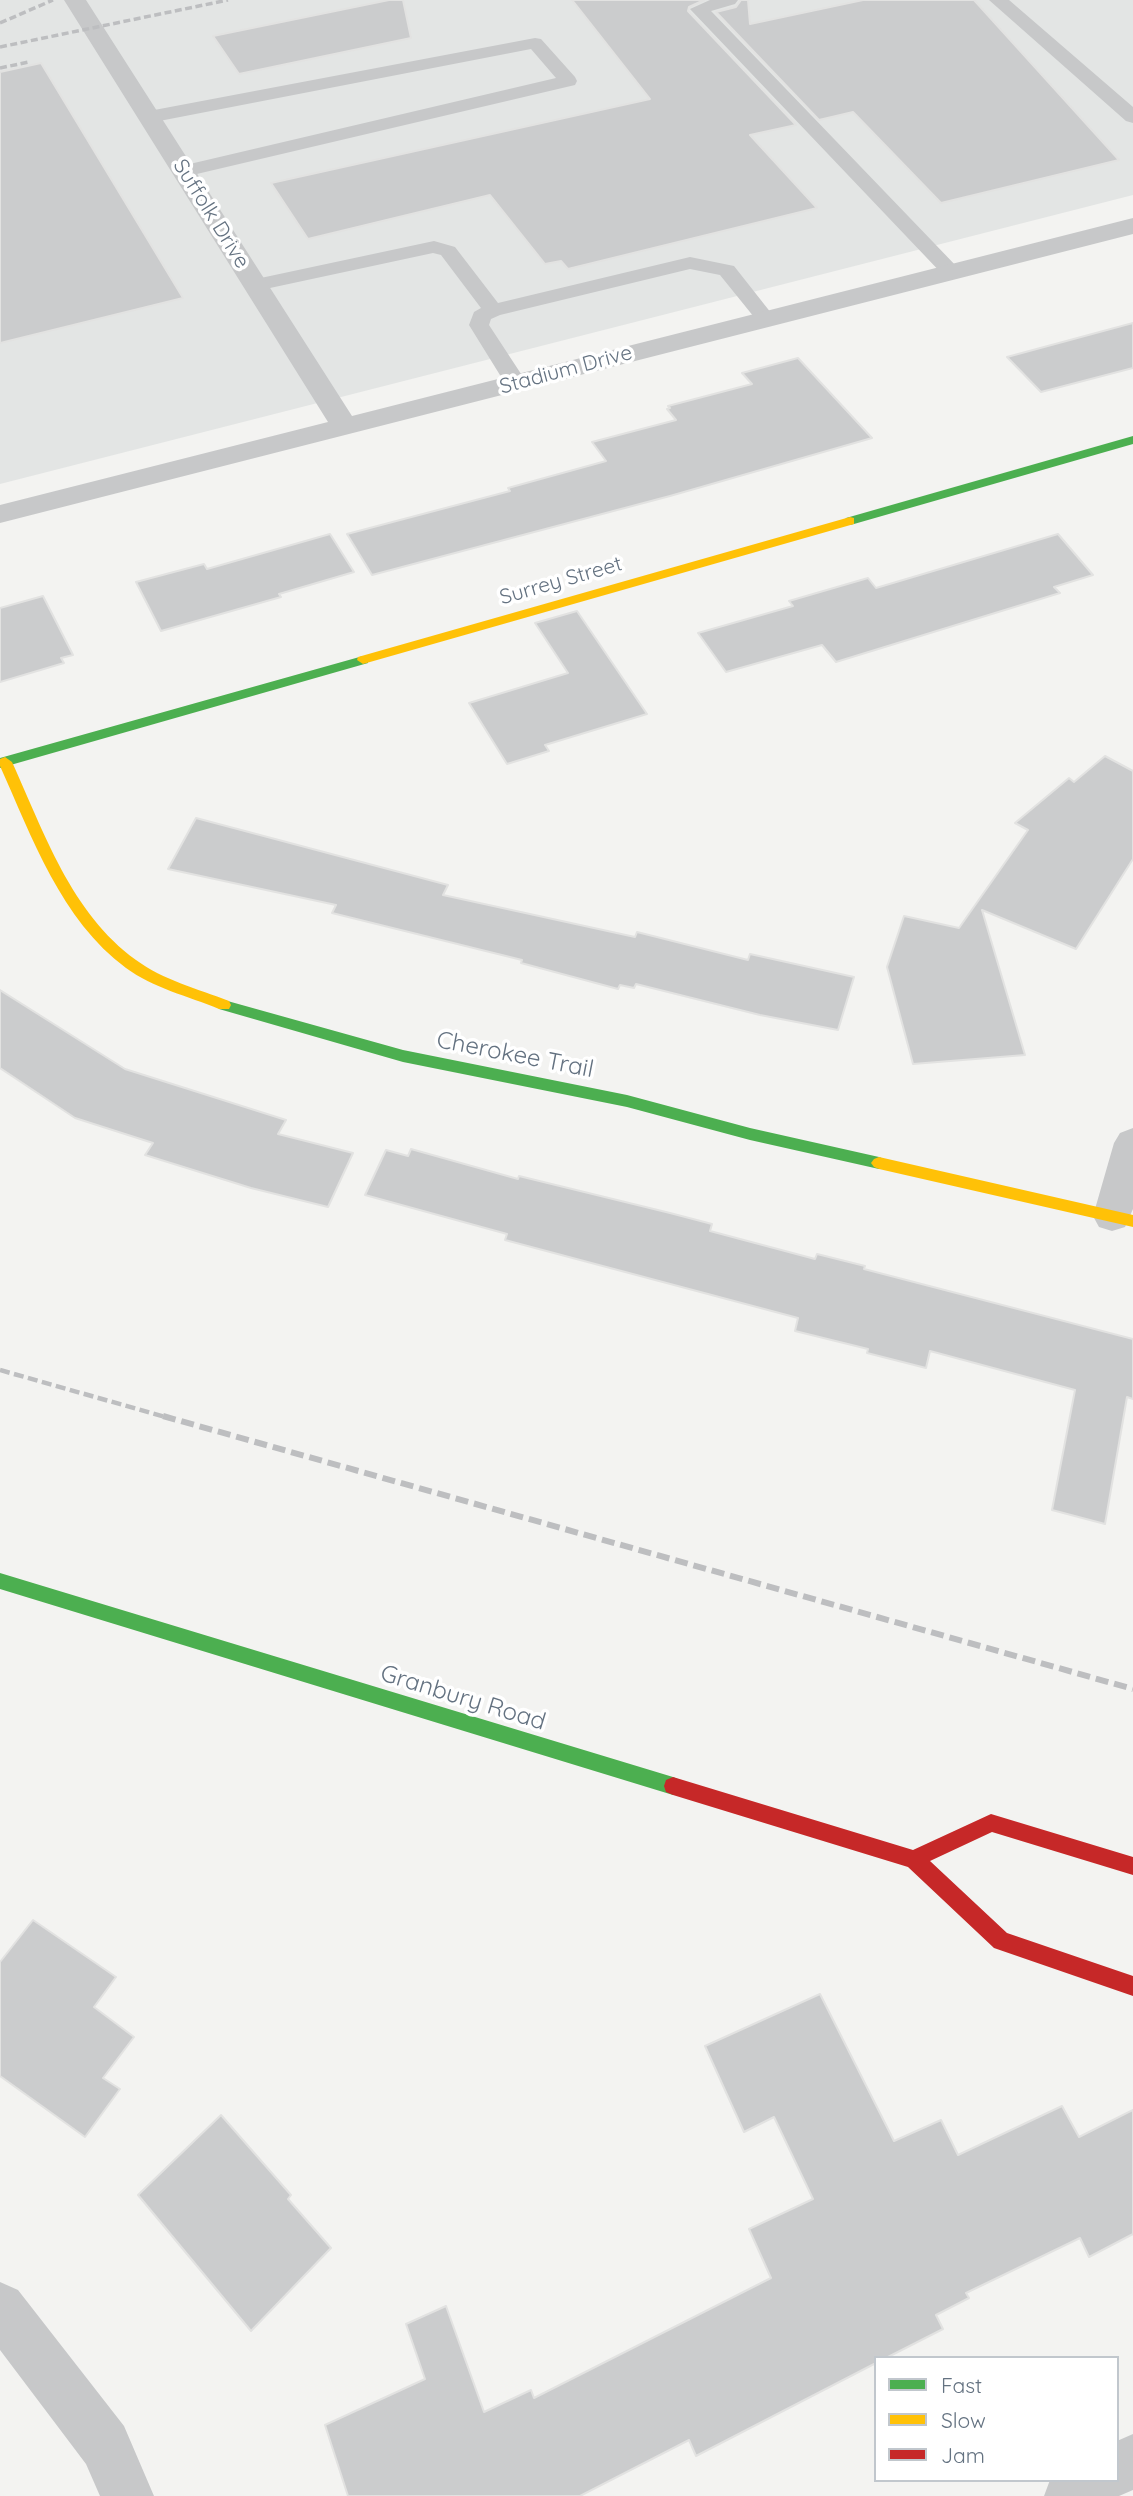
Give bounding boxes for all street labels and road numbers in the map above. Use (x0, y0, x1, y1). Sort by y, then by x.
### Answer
street label: Suffolk Drive (167, 155, 255, 273)
street label: Stadium Drive (497, 340, 635, 400)
street label: Surrey Street (497, 551, 625, 611)
street label: Cherokee Trail (434, 1026, 596, 1084)
street label: Granbury Road (377, 1659, 549, 1737)

